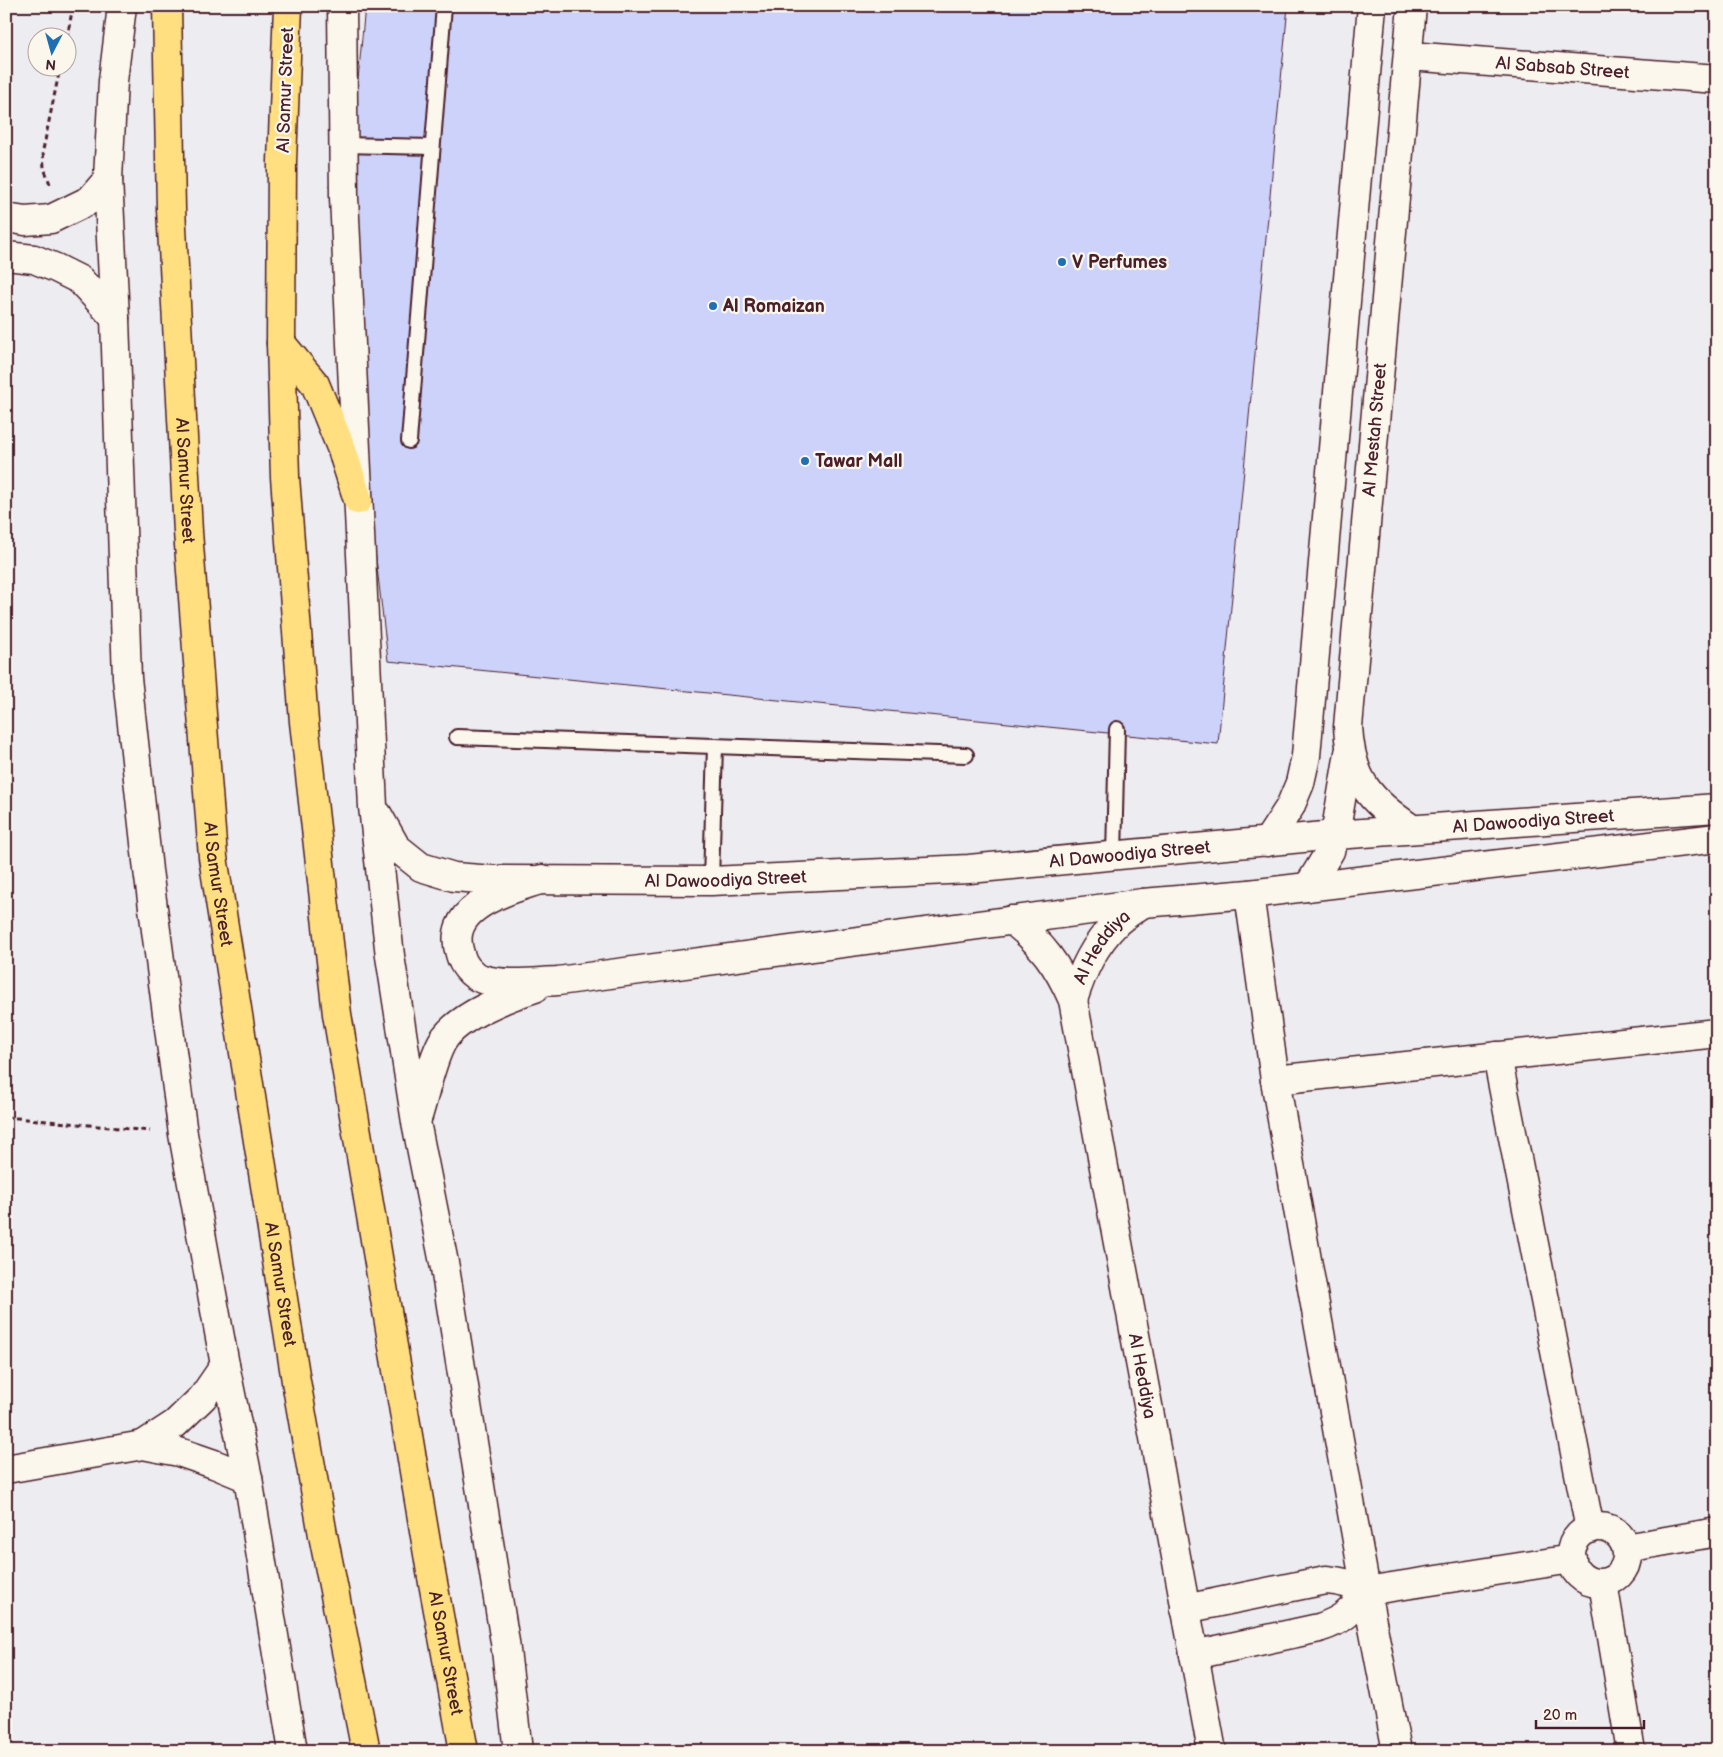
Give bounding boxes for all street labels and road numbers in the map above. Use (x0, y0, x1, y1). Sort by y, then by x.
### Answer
street label: Al Samur Street (273, 26, 298, 153)
street label: Al Sabsab Street (1495, 53, 1631, 83)
street label: Al Mestah Street (1358, 361, 1391, 497)
street label: Al Samur Street (171, 417, 199, 545)
street label: Al Dawoodiya Street (1452, 805, 1615, 838)
street label: Al Samur Street (199, 821, 237, 949)
street label: Al Dawoodiya Street (1048, 837, 1212, 873)
street label: Al Dawoodiya Street (645, 867, 807, 892)
street label: Al Heddiya (1069, 905, 1134, 987)
street label: Al Samur Street (260, 1220, 300, 1349)
street label: Al Heddiya (1124, 1331, 1160, 1420)
street label: Al Samur Street (424, 1589, 467, 1717)

